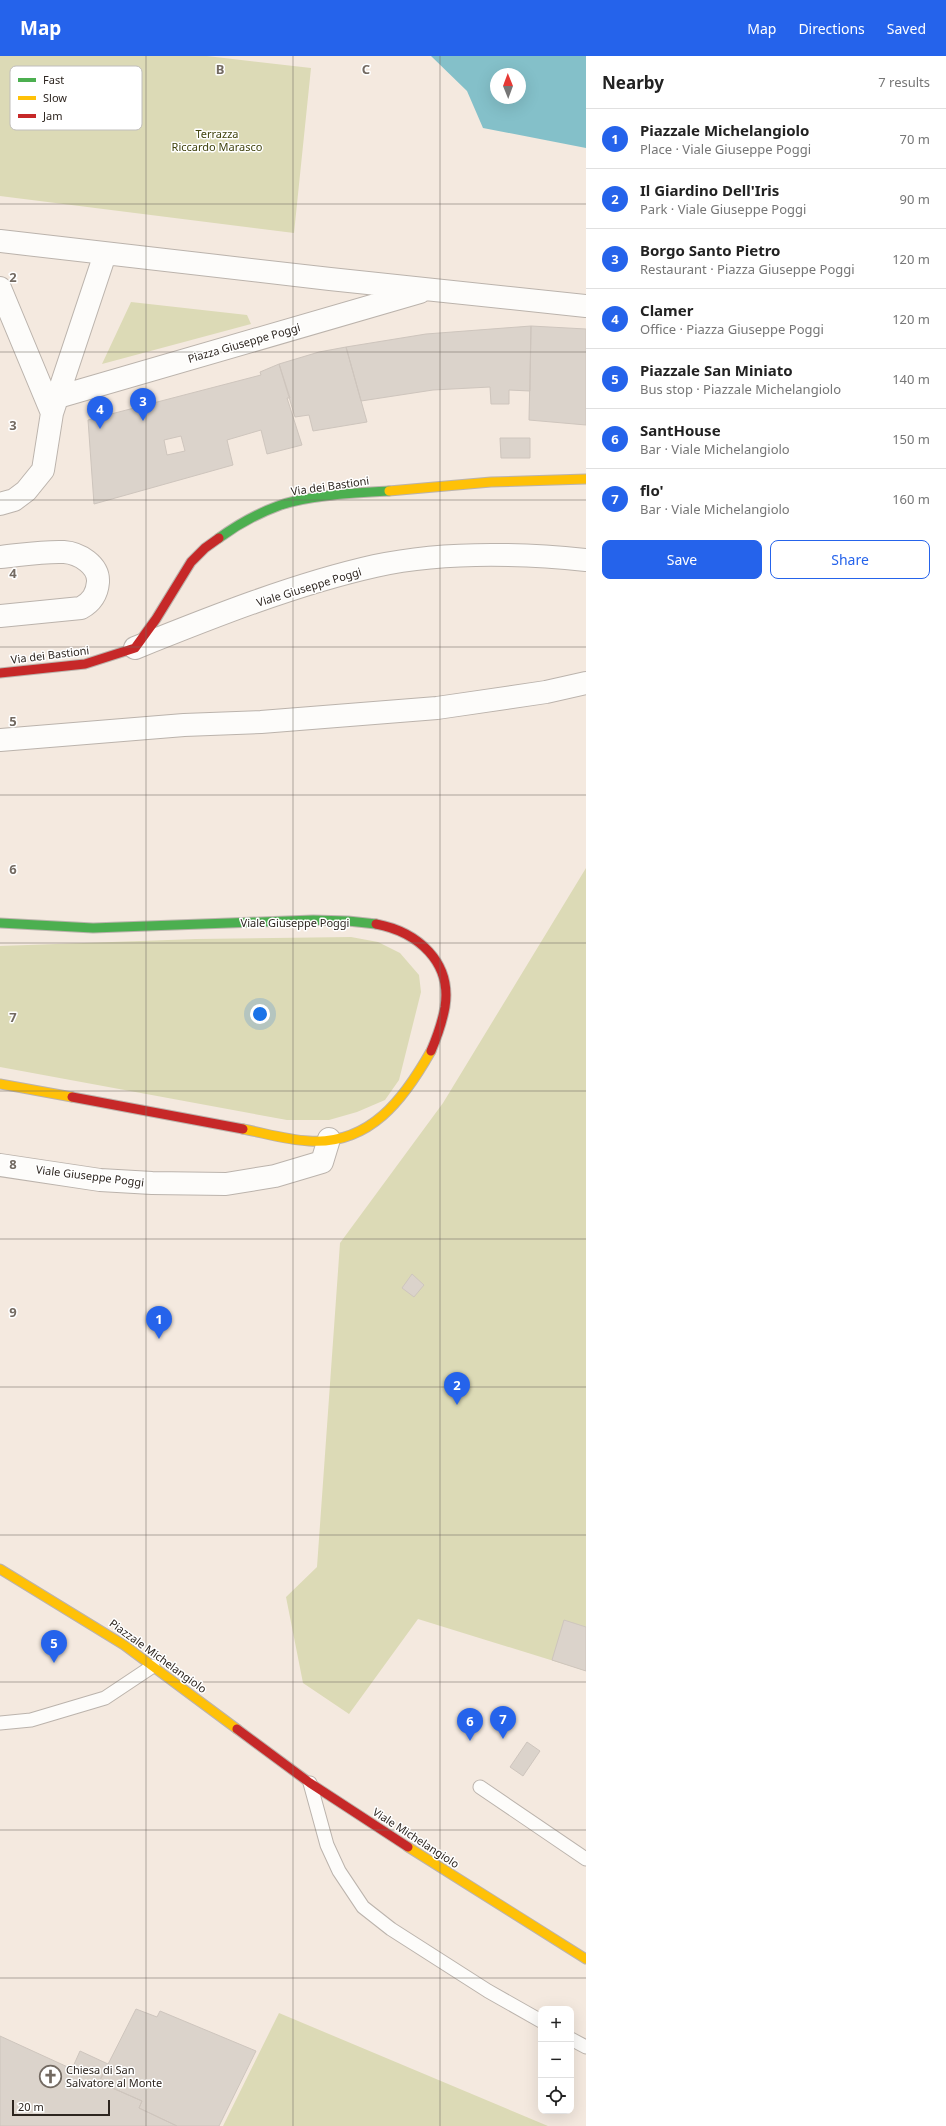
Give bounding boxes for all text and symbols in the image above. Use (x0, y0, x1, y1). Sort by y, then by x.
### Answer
text: Map (20, 15, 61, 41)
text: Map (747, 19, 776, 38)
text: Directions (798, 19, 865, 38)
text: Saved (887, 19, 926, 38)
text: B (216, 60, 224, 78)
text: C (362, 60, 370, 78)
legend (10, 66, 142, 130)
north arrow (490, 68, 526, 104)
text: Nearby (602, 71, 664, 94)
text: Fast (43, 72, 64, 87)
text: 7 results (878, 73, 930, 91)
text: Slow (43, 90, 67, 105)
text: Jam (42, 108, 62, 123)
text: Piazzale Michelangiolo (640, 120, 809, 140)
park label: Terrazza Riccardo Marasco (172, 126, 263, 154)
text: 1 (611, 130, 619, 148)
text: 70 m (900, 130, 930, 148)
text: Place · Viale Giuseppe Poggi (640, 140, 811, 158)
text: Il Giardino Dell'Iris (640, 180, 779, 200)
text: 2 (611, 190, 619, 208)
text: 90 m (900, 190, 930, 208)
text: Park · Viale Giuseppe Poggi (640, 200, 806, 218)
text: Borgo Santo Pietro (640, 240, 781, 260)
text: 3 (611, 250, 619, 268)
text: 120 m (892, 250, 930, 268)
text: Restaurant · Piazza Giuseppe Poggi (640, 260, 855, 278)
text: 2 (9, 268, 17, 286)
text: Clamer (640, 300, 693, 320)
text: 4 (611, 310, 619, 328)
text: 120 m (892, 310, 930, 328)
street label: Piazza Giuseppe Poggi (186, 319, 302, 366)
text: Office · Piazza Giuseppe Poggi (640, 320, 824, 338)
text: Piazzale San Miniato (640, 360, 793, 380)
text: 5 (611, 370, 619, 388)
text: 140 m (892, 370, 930, 388)
text: Bus stop · Piazzale Michelangiolo (640, 380, 841, 398)
pin: 3 (130, 388, 156, 421)
pin: 4 (87, 396, 113, 429)
text: 3 (9, 416, 17, 434)
text: SantHouse (640, 420, 721, 440)
text: 6 (611, 430, 619, 448)
text: 150 m (892, 430, 930, 448)
text: Bar · Viale Michelangiolo (640, 440, 790, 458)
street label: Via dei Bastioni (290, 473, 370, 498)
text: flo' (640, 480, 664, 500)
text: 7 (611, 490, 619, 508)
text: 160 m (892, 490, 930, 508)
text: Bar · Viale Michelangiolo (640, 500, 790, 518)
button: Save (602, 540, 762, 579)
button: Share (770, 540, 930, 579)
street label: Viale Giuseppe Poggi (255, 563, 363, 610)
text: 4 (9, 564, 17, 582)
street label: Via dei Bastioni (10, 642, 90, 667)
text: 5 (9, 712, 17, 730)
text: 6 (9, 860, 17, 878)
street label: Viale Giuseppe Poggi (241, 915, 349, 930)
your location (250, 1004, 270, 1024)
text: 7 (9, 1008, 17, 1026)
text: 8 (9, 1155, 17, 1173)
street label: Viale Giuseppe Poggi (35, 1161, 145, 1190)
text: 9 (9, 1303, 17, 1321)
pin: 1 (146, 1306, 172, 1339)
pin: 2 (444, 1372, 470, 1405)
street label: Piazzale Michelangiolo (107, 1615, 210, 1696)
pin: 5 (41, 1630, 67, 1663)
pin: 7 (490, 1706, 516, 1739)
pin: 6 (457, 1708, 483, 1741)
street label: Viale Michelangiolo (370, 1804, 463, 1871)
map controls (538, 2006, 574, 2114)
button: + (538, 2006, 574, 2042)
button: − (538, 2042, 574, 2078)
place label: Chiesa di San Salvatore al Monte (66, 2062, 162, 2090)
church icon: Chiesa di San Salvatore al Monte (38, 2063, 64, 2089)
button: locate (538, 2078, 574, 2114)
scale bar (12, 2098, 110, 2117)
text: 20 m (18, 2099, 44, 2114)

